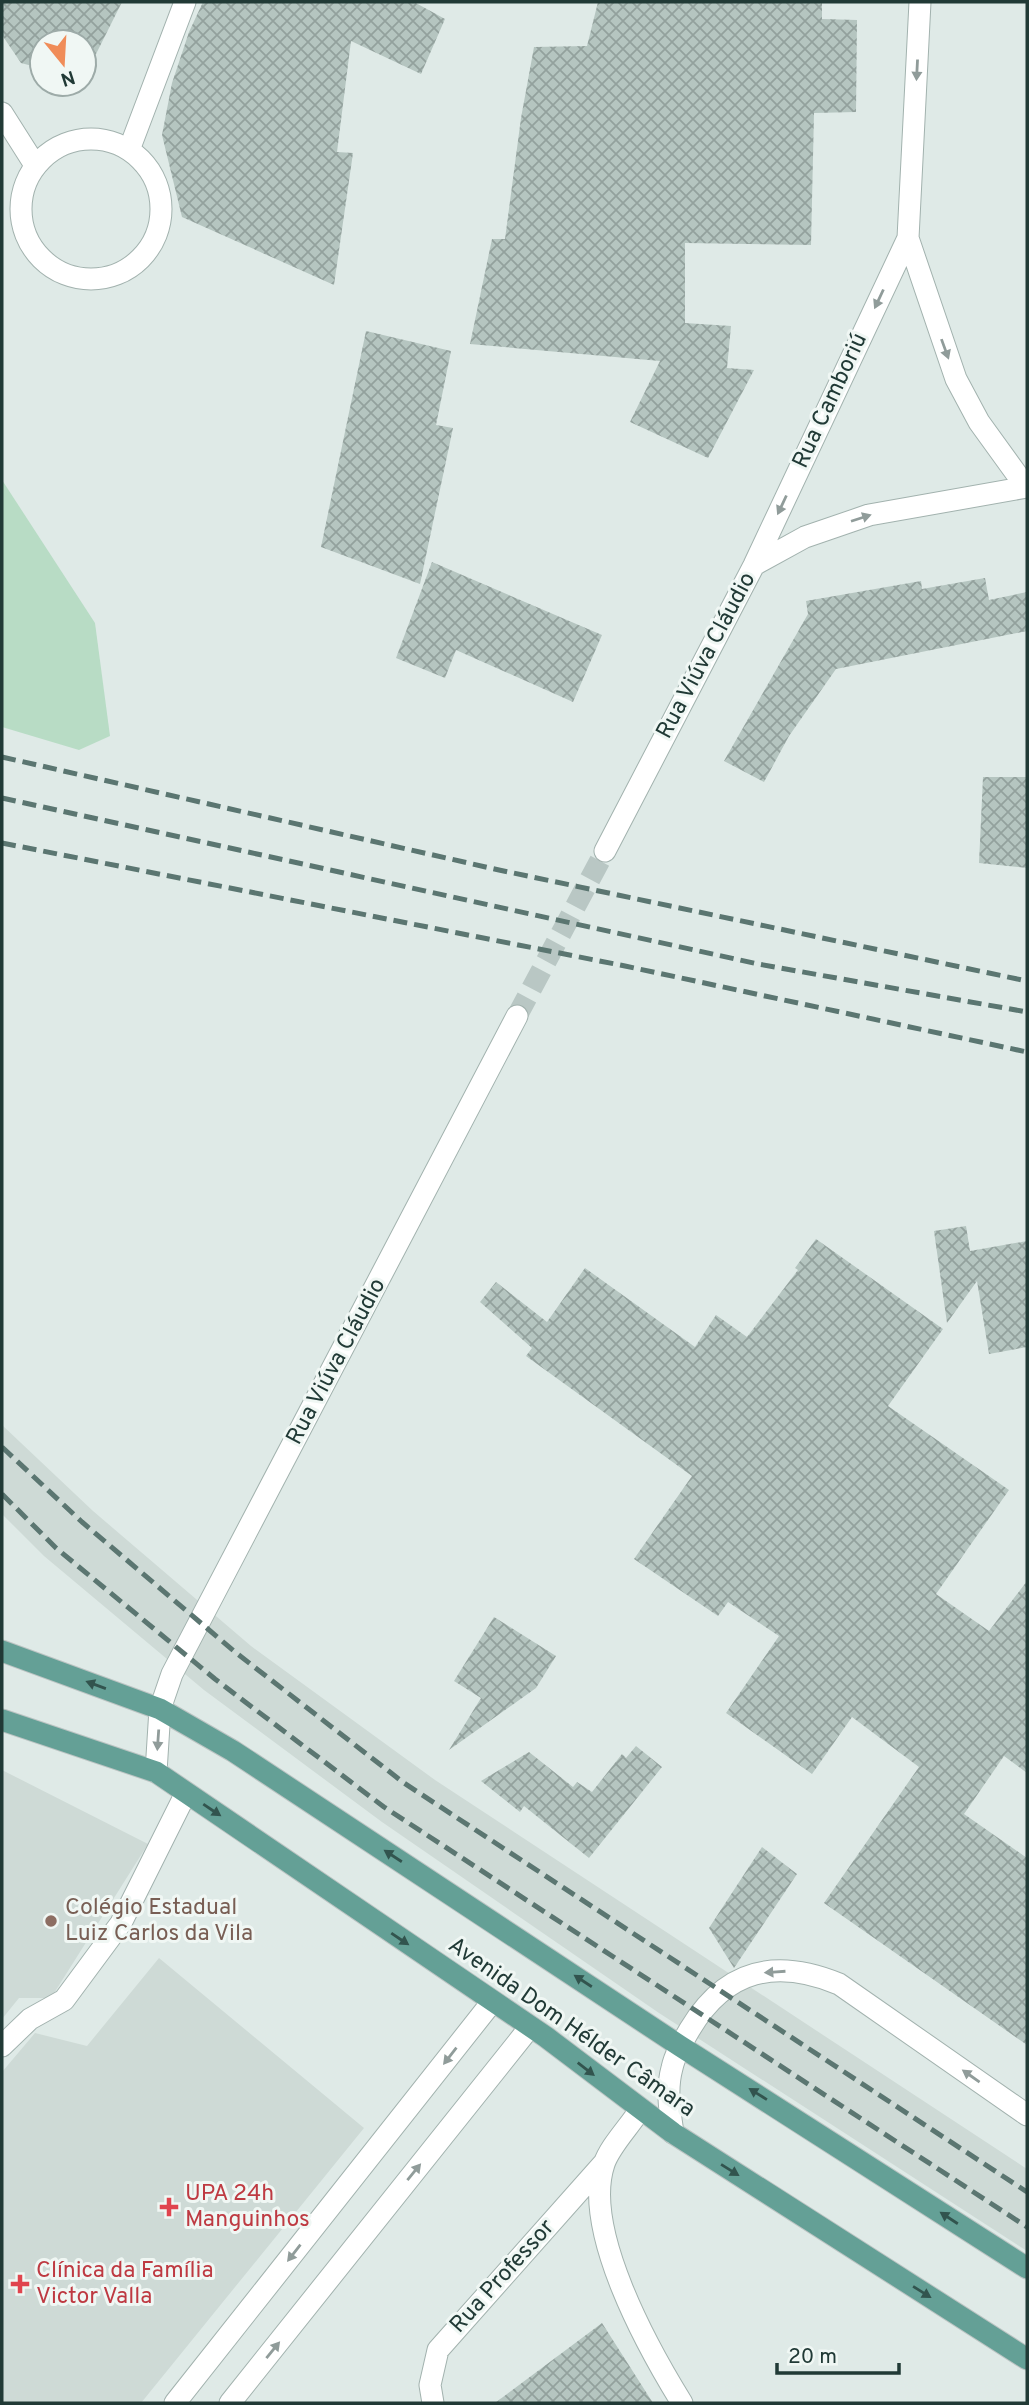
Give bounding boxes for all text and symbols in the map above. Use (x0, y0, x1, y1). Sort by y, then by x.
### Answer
north arrow (28, 28, 98, 98)
one-way arrow (911, 59, 922, 81)
text: N (57, 64, 78, 91)
one-way arrow (873, 289, 885, 309)
street label: Rua Camboriú (787, 329, 875, 473)
one-way arrow (940, 338, 951, 359)
one-way arrow (776, 495, 788, 515)
one-way arrow (850, 512, 871, 523)
street label: Rua Viúva Cláudio (651, 568, 763, 744)
street label: Rua Viúva Cláudio (281, 1274, 393, 1450)
one-way arrow (85, 1679, 106, 1690)
one-way arrow (152, 1730, 163, 1752)
one-way arrow (202, 1804, 222, 1817)
one-way arrow (384, 1849, 402, 1863)
place label: Colégio Estadual Luiz Carlos da Vila (65, 1894, 253, 1949)
marker: Colégio Estadual Luiz Carlos da Vila (43, 1913, 59, 1929)
one-way arrow (391, 1932, 409, 1946)
street label: Avenida Dom Hélder Câmara (442, 1932, 700, 2124)
one-way arrow (764, 1967, 786, 1978)
one-way arrow (573, 1975, 592, 1988)
one-way arrow (442, 2046, 457, 2064)
one-way arrow (577, 2061, 595, 2076)
one-way arrow (962, 2069, 980, 2083)
one-way arrow (749, 2088, 768, 2101)
one-way arrow (407, 2163, 422, 2181)
one-way arrow (721, 2163, 739, 2177)
place label: UPA 24h Manguinhos (185, 2180, 310, 2235)
marker: UPA 24h Manguinhos (159, 2197, 179, 2217)
one-way arrow (940, 2211, 959, 2224)
street label: Rua Professor (444, 2214, 562, 2340)
one-way arrow (286, 2244, 301, 2262)
place label: Clínica da Família Victor Valla (36, 2257, 214, 2312)
marker: Clínica da Família Victor Valla (10, 2274, 30, 2294)
one-way arrow (912, 2286, 932, 2299)
scale bar (777, 2332, 900, 2376)
one-way arrow (265, 2341, 280, 2359)
text: 20 m (788, 2344, 837, 2371)

